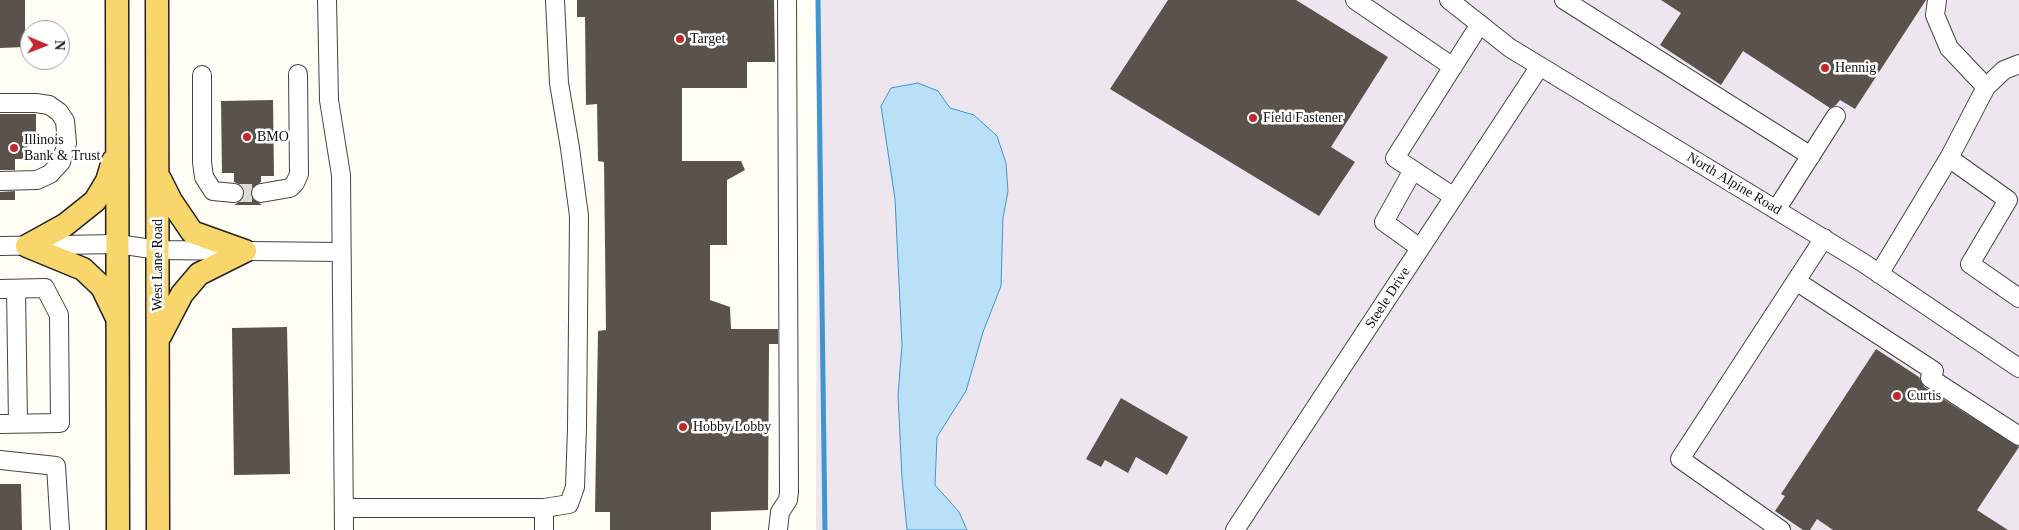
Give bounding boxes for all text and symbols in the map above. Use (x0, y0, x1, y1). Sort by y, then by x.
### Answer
north arrow (20, 20, 70, 70)
place label: Target (690, 31, 725, 47)
marker: Target (674, 33, 686, 45)
text: N (52, 40, 67, 50)
place label: Hennig (1835, 60, 1876, 76)
marker: Hennig (1819, 62, 1831, 74)
place label: Field Fastener (1263, 110, 1343, 126)
marker: Field Fastener (1247, 112, 1259, 124)
place label: BMO (257, 129, 289, 145)
marker: BMO (241, 131, 253, 143)
place label: Illinois Bank & Trust (24, 132, 101, 164)
marker: Illinois Bank & Trust (8, 142, 20, 154)
street label: North Alpine Road (1684, 149, 1784, 219)
street label: West Lane Road (150, 219, 166, 311)
street label: Steele Drive (1362, 264, 1414, 332)
place label: Curtis (1907, 388, 1941, 404)
marker: Curtis (1891, 390, 1903, 402)
place label: Hobby Lobby (693, 419, 771, 435)
marker: Hobby Lobby (677, 421, 689, 433)

